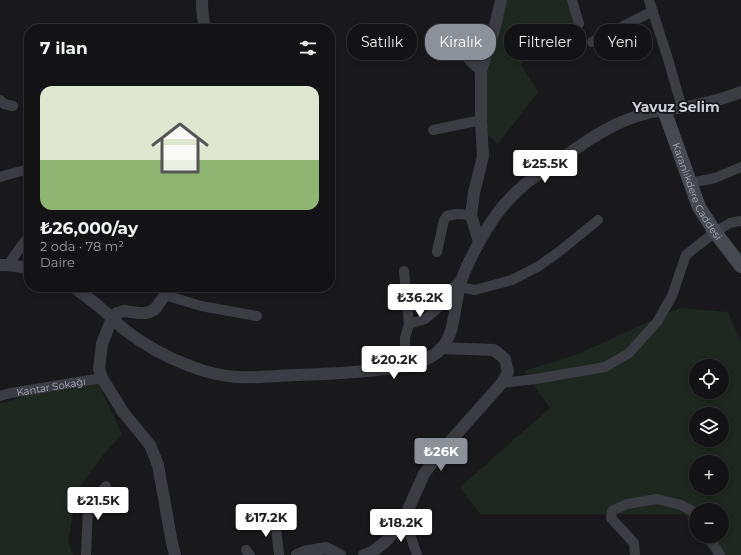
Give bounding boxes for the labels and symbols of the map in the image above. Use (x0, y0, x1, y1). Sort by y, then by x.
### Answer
district label: Yavuz Selim (631, 98, 720, 116)
street label: Karanlıkdere Caddesi (670, 141, 725, 242)
pin: ₺25.5K (512, 150, 578, 184)
pin: ₺36.2K (387, 284, 453, 318)
pin: ₺20.2K (361, 346, 427, 380)
street label: Kantar Sokağı (16, 374, 87, 398)
pin: ₺26K (417, 438, 465, 472)
pin: ₺21.5K (65, 487, 131, 521)
pin: ₺17.2K (233, 504, 299, 538)
pin: ₺18.2K (368, 509, 434, 543)

